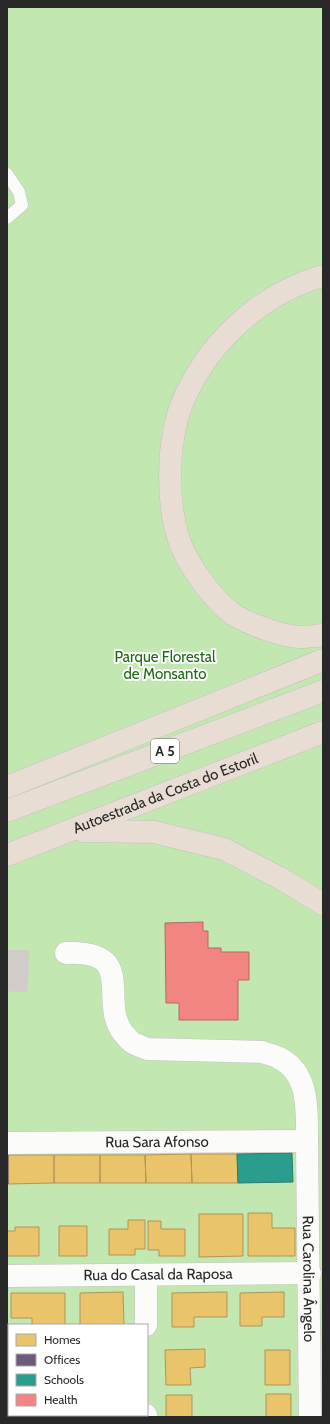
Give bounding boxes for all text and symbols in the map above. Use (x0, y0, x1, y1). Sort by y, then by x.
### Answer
park label: Parque Florestal de Monsanto (114, 648, 216, 683)
road number: A 5 (151, 739, 179, 763)
street label: Autoestrada da Costa do Estoril (70, 749, 261, 837)
street label: Rua Sara Afonso (105, 1133, 209, 1151)
street label: Rua Carolina Ângelo (299, 1215, 319, 1342)
street label: Rua do Casal da Raposa (83, 1265, 233, 1284)
legend (8, 1324, 148, 1416)
text: Homes (44, 1332, 81, 1347)
text: Offices (44, 1352, 80, 1367)
text: Schools (44, 1372, 84, 1387)
text: Health (44, 1392, 78, 1407)

